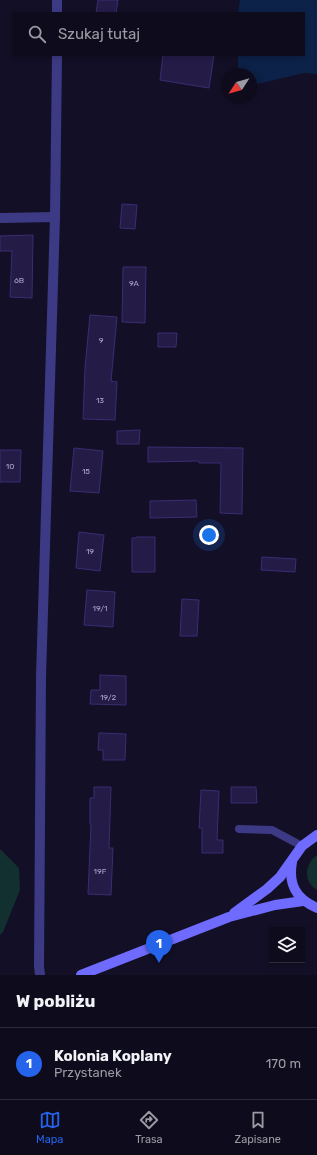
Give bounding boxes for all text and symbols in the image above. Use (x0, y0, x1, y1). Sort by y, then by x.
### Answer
search box (12, 12, 305, 56)
icon: search (26, 23, 48, 45)
text: Szukaj tutaj (58, 25, 140, 43)
north arrow (221, 68, 257, 104)
house number: 6B (14, 276, 24, 285)
house number: 9A (129, 279, 140, 288)
house number: 9 (99, 336, 104, 345)
house number: 13 (96, 396, 104, 405)
house number: 10 (6, 462, 14, 471)
house number: 15 (82, 467, 90, 476)
your location (199, 525, 219, 545)
house number: 19 (86, 547, 94, 556)
house number: 19/1 (93, 604, 108, 613)
house number: 19/2 (100, 693, 116, 702)
house number: 19F (94, 867, 107, 876)
map controls (269, 927, 305, 963)
button: layers (269, 927, 305, 963)
pin: 1 (146, 930, 172, 963)
text: W pobliżu (16, 991, 95, 1011)
text: Kolonia Koplany (54, 1047, 172, 1065)
text: 1 (26, 1056, 32, 1071)
text: 170 m (266, 1056, 301, 1071)
text: Przystanek (54, 1065, 122, 1080)
tab: Mapa (36, 1109, 63, 1146)
tab: Trasa (135, 1109, 163, 1146)
tab: Zapisane (235, 1109, 281, 1146)

